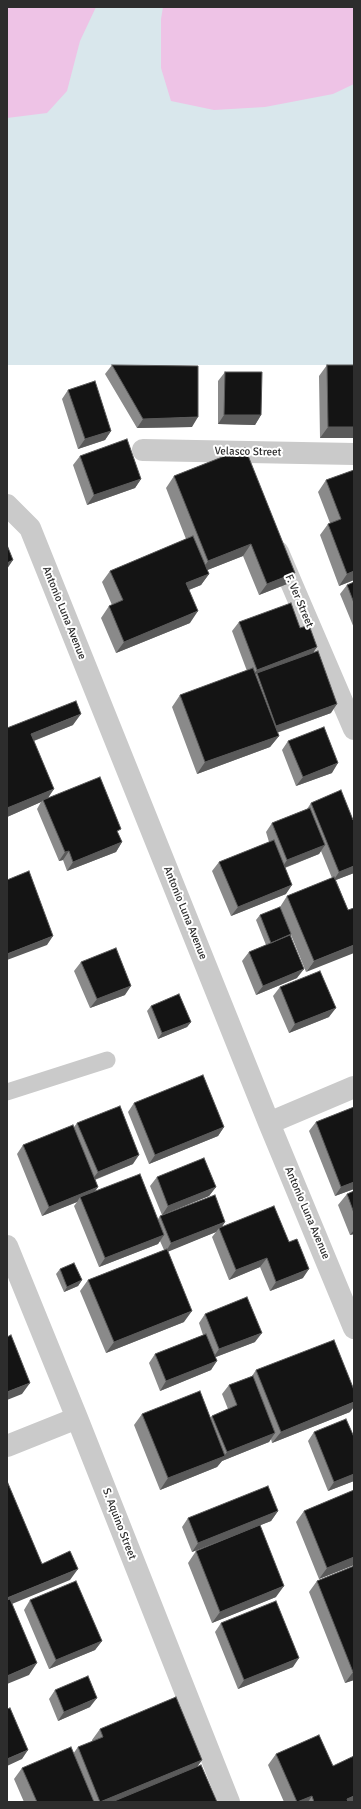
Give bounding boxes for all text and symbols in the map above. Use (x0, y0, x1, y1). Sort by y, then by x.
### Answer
street label: Velasco Street (214, 445, 282, 459)
street label: Antonio Luna Avenue (39, 565, 89, 661)
street label: F. Ver Street (282, 572, 316, 630)
street label: Antonio Luna Avenue (160, 865, 210, 961)
street label: Antonio Luna Avenue (282, 1165, 332, 1261)
street label: S. Aquino Street (99, 1486, 139, 1562)

